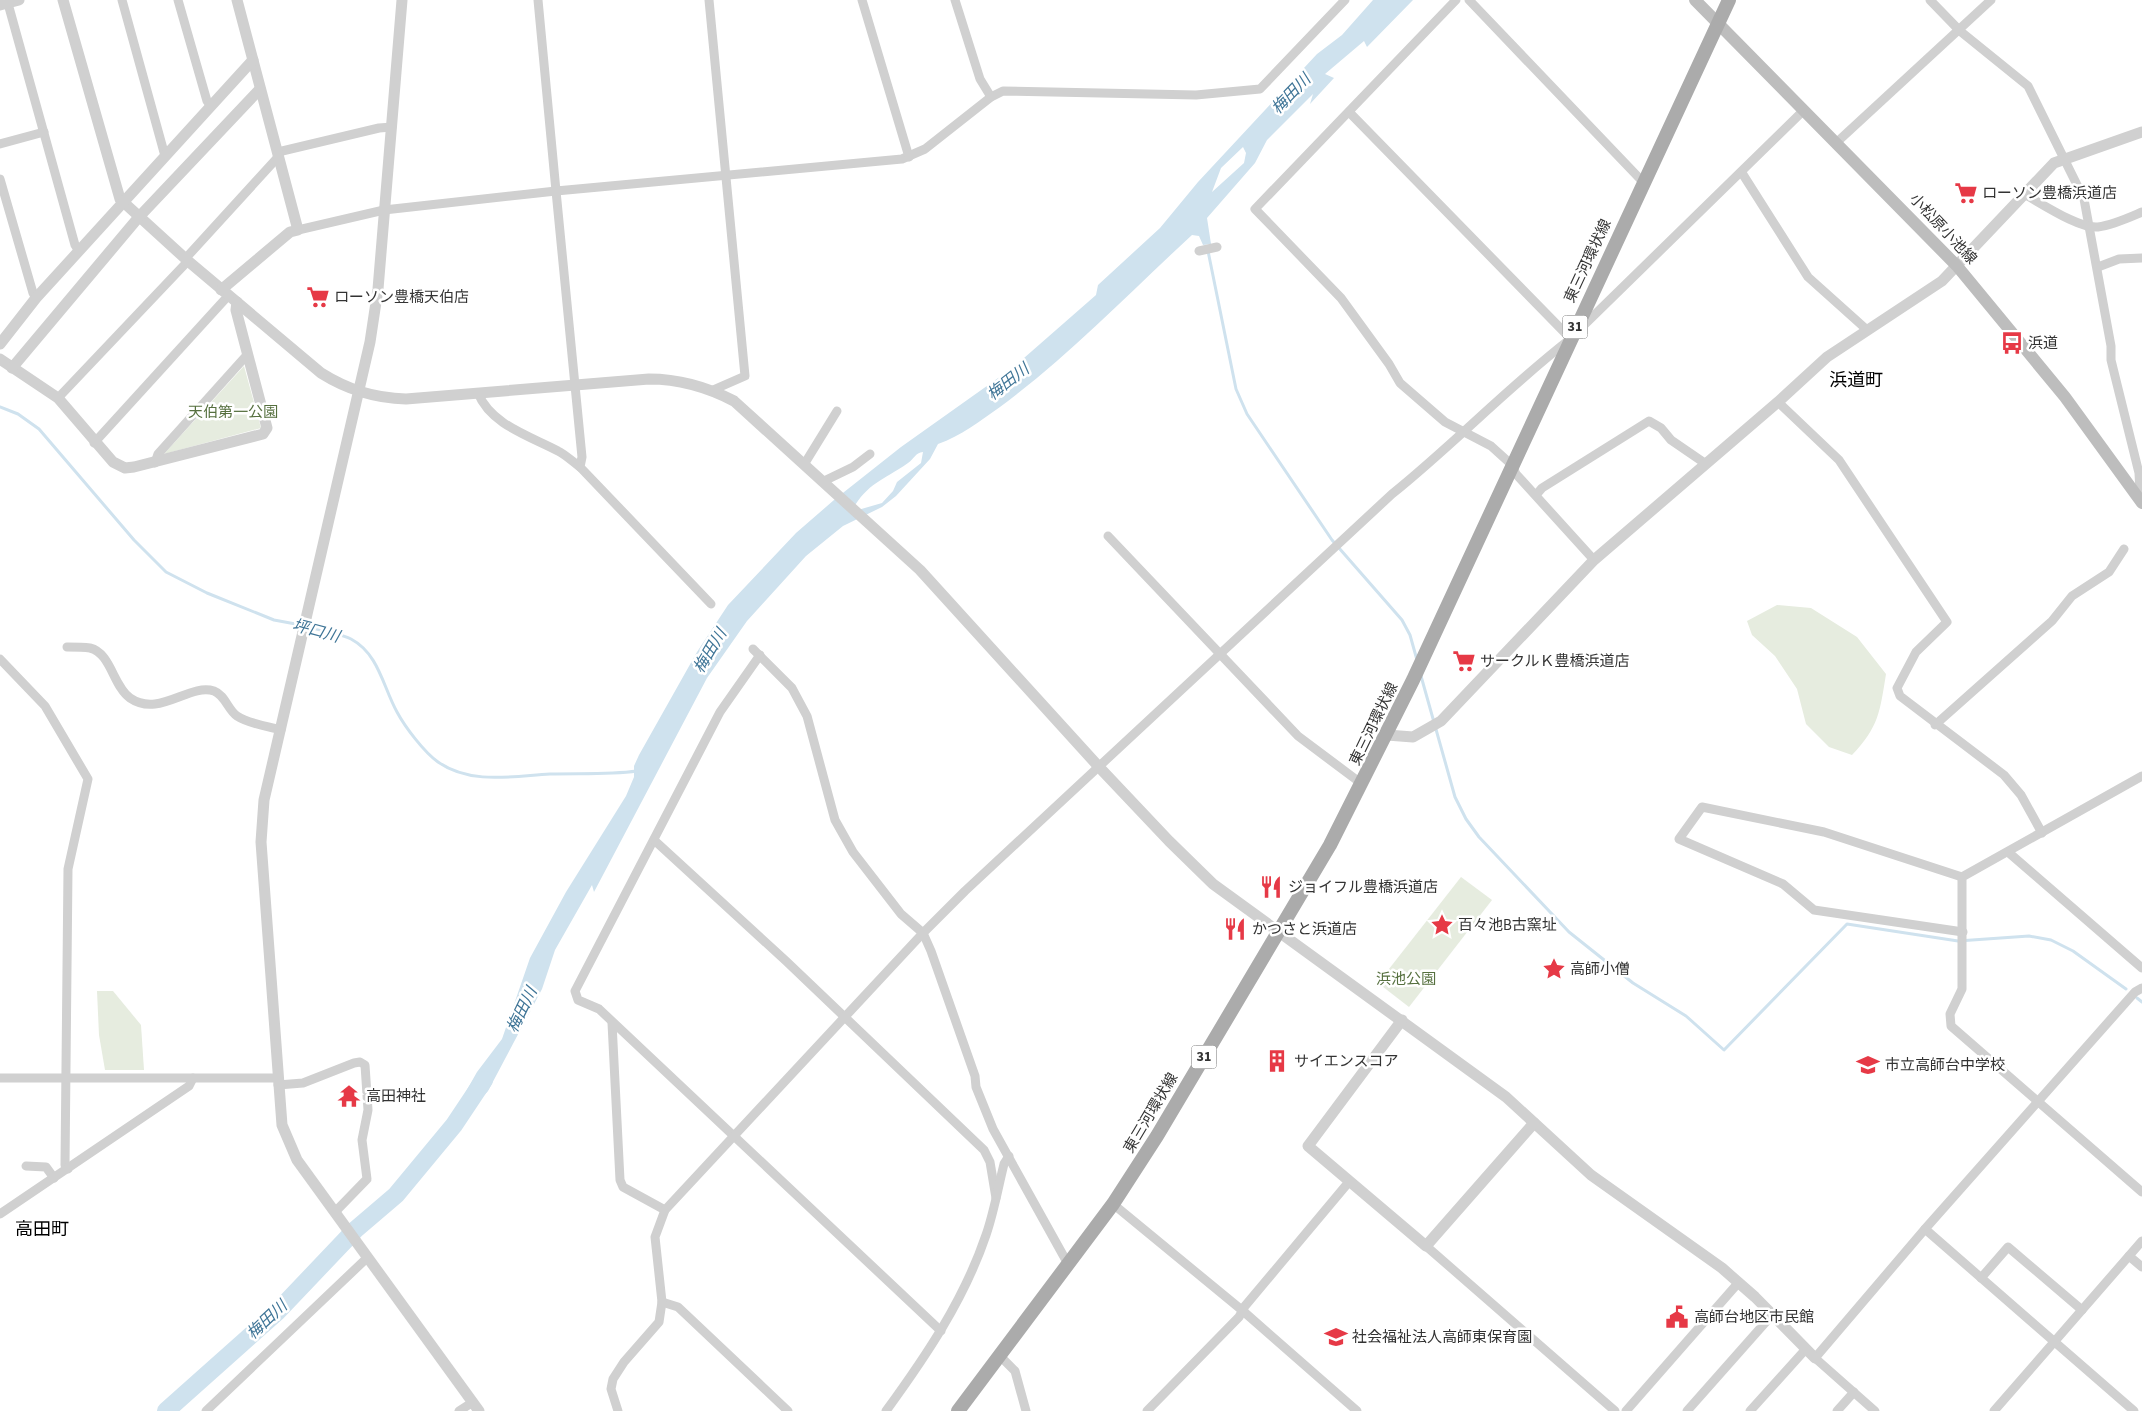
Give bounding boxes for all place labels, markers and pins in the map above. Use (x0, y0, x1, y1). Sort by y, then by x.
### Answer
supermarket icon: ローソン豊橋浜道店 (1953, 180, 1979, 206)
place label: ローソン豊橋浜道店 (1982, 183, 2117, 204)
supermarket icon: ローソン豊橋天伯店 (305, 284, 331, 310)
place label: ローソン豊橋天伯店 (334, 287, 469, 308)
bus stop icon: 浜道 (1999, 330, 2025, 356)
place label: 浜道 (2028, 333, 2058, 354)
supermarket icon: サークルＫ豊橋浜道店 (1451, 648, 1477, 674)
place label: サークルＫ豊橋浜道店 (1480, 651, 1630, 672)
restaurant icon: ジョイフル豊橋浜道店 (1258, 874, 1284, 900)
place label: ジョイフル豊橋浜道店 (1288, 877, 1438, 898)
place icon: 百々池B古窯址 (1429, 912, 1455, 938)
place label: 百々池B古窯址 (1458, 915, 1557, 936)
restaurant icon: かつさと浜道店 (1222, 916, 1248, 942)
place label: かつさと浜道店 (1252, 919, 1357, 940)
place icon: 高師小僧 (1541, 956, 1567, 982)
place label: 高師小僧 (1570, 959, 1630, 980)
building icon: サイエンスコア (1264, 1048, 1290, 1074)
place label: サイエンスコア (1294, 1051, 1399, 1072)
school or university icon: 市立高師台中学校 (1855, 1052, 1881, 1078)
place label: 市立高師台中学校 (1885, 1055, 2005, 1076)
temple icon: 高田神社 (336, 1083, 362, 1109)
place label: 高田神社 (366, 1086, 426, 1107)
public building icon: 高師台地区市民館 (1664, 1304, 1690, 1330)
place label: 高師台地区市民館 (1694, 1307, 1814, 1328)
school or university icon: 社会福祉法人高師東保育園 (1323, 1324, 1349, 1350)
place label: 社会福祉法人高師東保育園 (1352, 1327, 1532, 1348)

